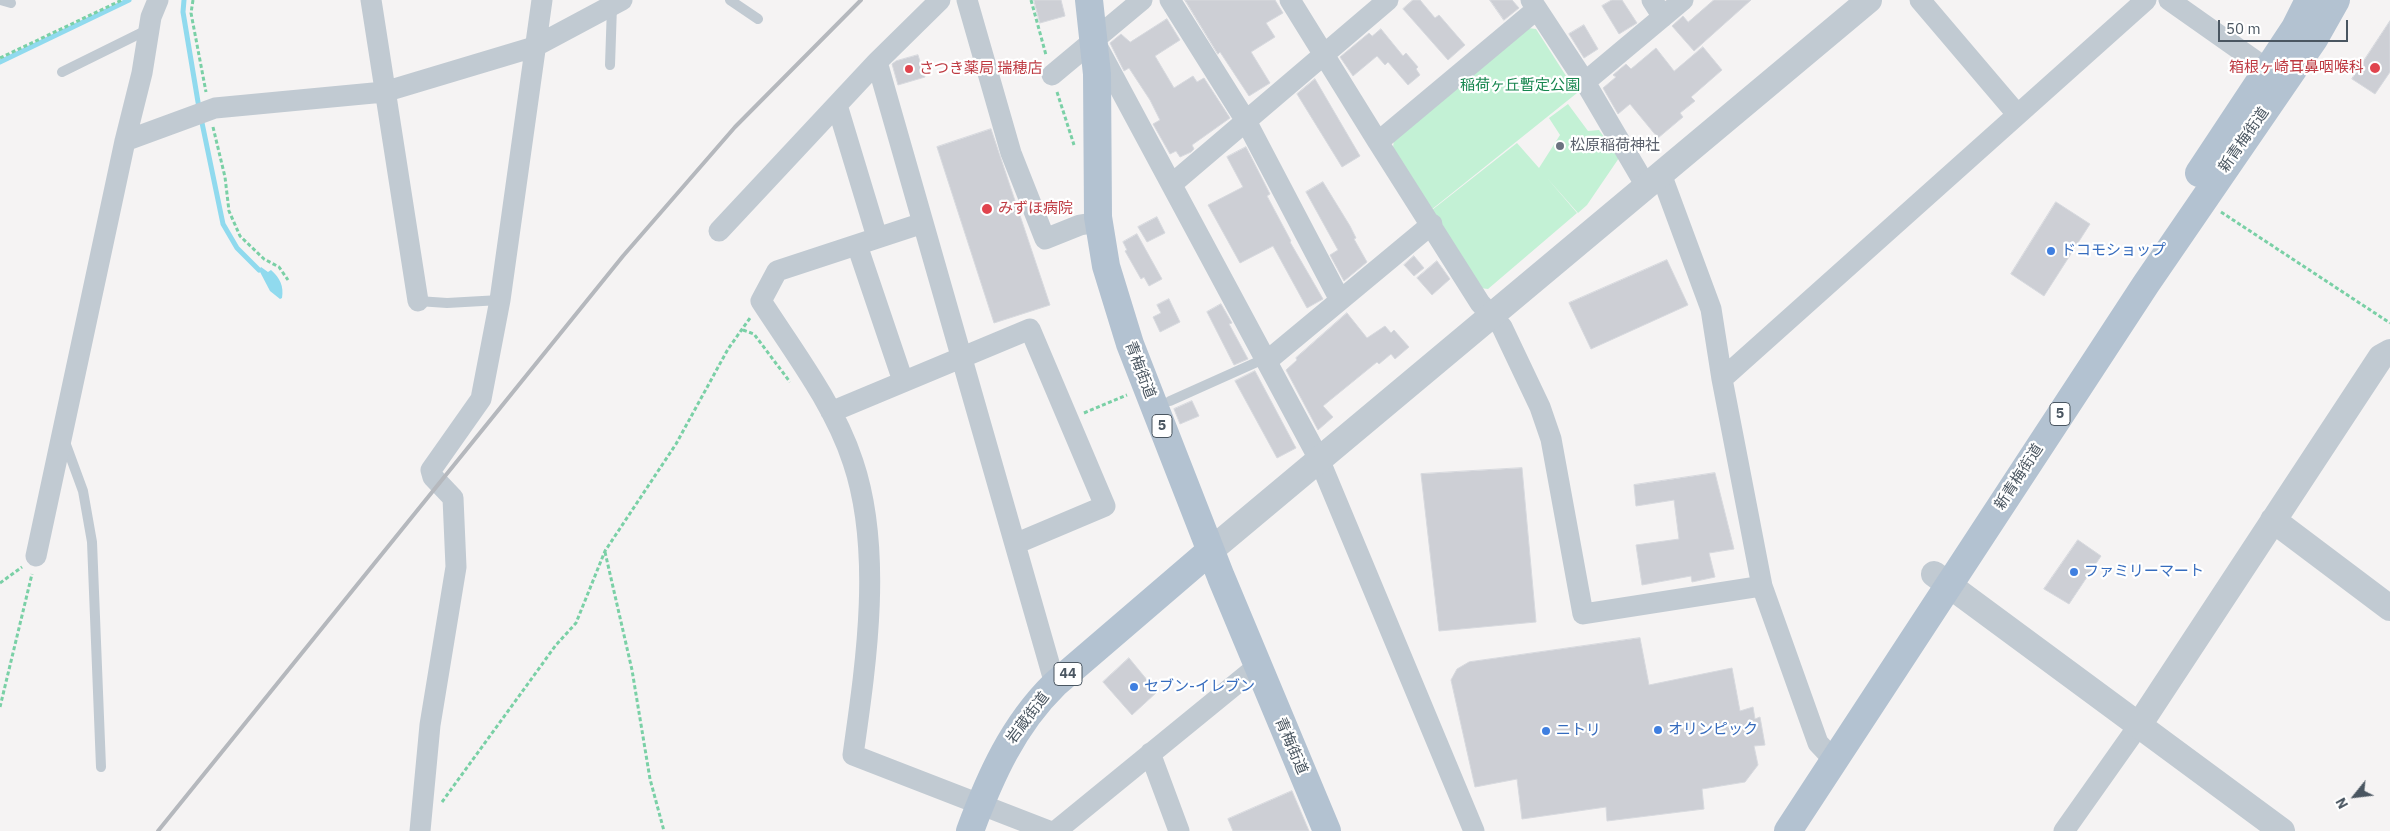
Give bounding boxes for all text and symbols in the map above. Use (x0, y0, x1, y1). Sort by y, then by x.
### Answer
scale bar (2220, 10, 2350, 42)
text: 50 m (2226, 19, 2261, 38)
place label: 箱根ヶ崎耳鼻咽喉科 (2229, 59, 2364, 77)
place label: さつき薬局 瑞穂店 (919, 60, 1043, 78)
marker: 箱根ヶ崎耳鼻咽喉科 (2368, 61, 2382, 75)
marker: さつき薬局 瑞穂店 (903, 63, 915, 75)
park label: 稲荷ヶ丘暫定公園 (1460, 77, 1580, 95)
street label: 新青梅街道 (2215, 104, 2273, 176)
place label: 松原稲荷神社 (1570, 137, 1660, 155)
marker: 松原稲荷神社 (1554, 140, 1566, 152)
place label: みずほ病院 (998, 200, 1073, 218)
marker: みずほ病院 (980, 202, 994, 216)
place label: ドコモショップ (2061, 242, 2166, 260)
marker: ドコモショップ (2045, 245, 2057, 257)
street label: 青梅街道 (1121, 339, 1159, 401)
road number: 5 (2050, 402, 2070, 426)
road number: 5 (1152, 414, 1172, 438)
street label: 新青梅街道 (1991, 441, 2047, 513)
place label: ファミリーマート (2084, 563, 2204, 581)
marker: ファミリーマート (2068, 566, 2080, 578)
road number: 44 (1054, 662, 1082, 686)
place label: セブン-イレブン (1144, 678, 1255, 696)
marker: セブン-イレブン (1128, 681, 1140, 693)
street label: 岩蔵街道 (1003, 689, 1053, 747)
street label: 青梅街道 (1271, 715, 1311, 777)
place label: オリンピック (1668, 721, 1758, 739)
place label: ニトリ (1556, 722, 1601, 740)
marker: オリンピック (1652, 724, 1664, 736)
marker: ニトリ (1540, 725, 1552, 737)
north arrow (2330, 771, 2380, 821)
text: N (2332, 794, 2352, 812)

